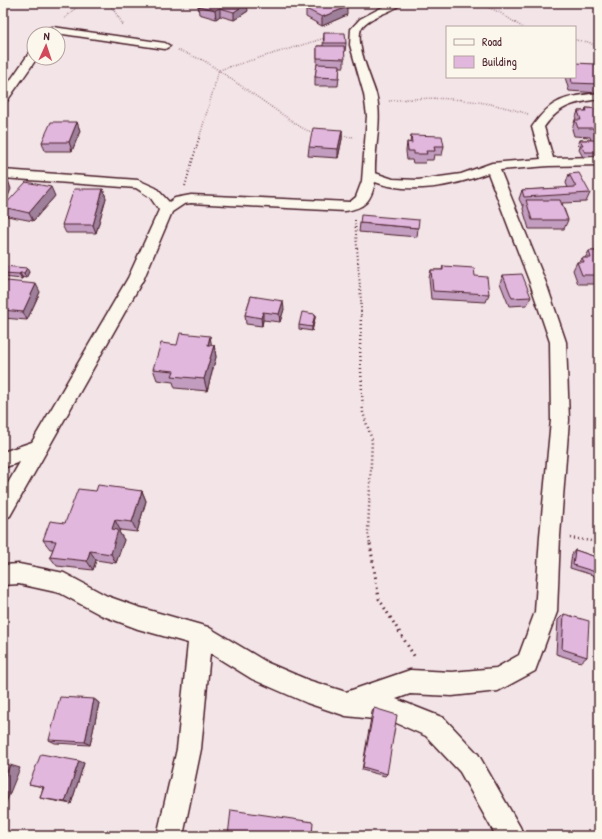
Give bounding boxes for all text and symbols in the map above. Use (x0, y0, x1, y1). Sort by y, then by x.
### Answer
north arrow (26, 26, 66, 66)
legend (446, 26, 576, 78)
text: N (43, 29, 50, 43)
text: Road (482, 33, 502, 50)
text: Building (482, 53, 517, 70)

